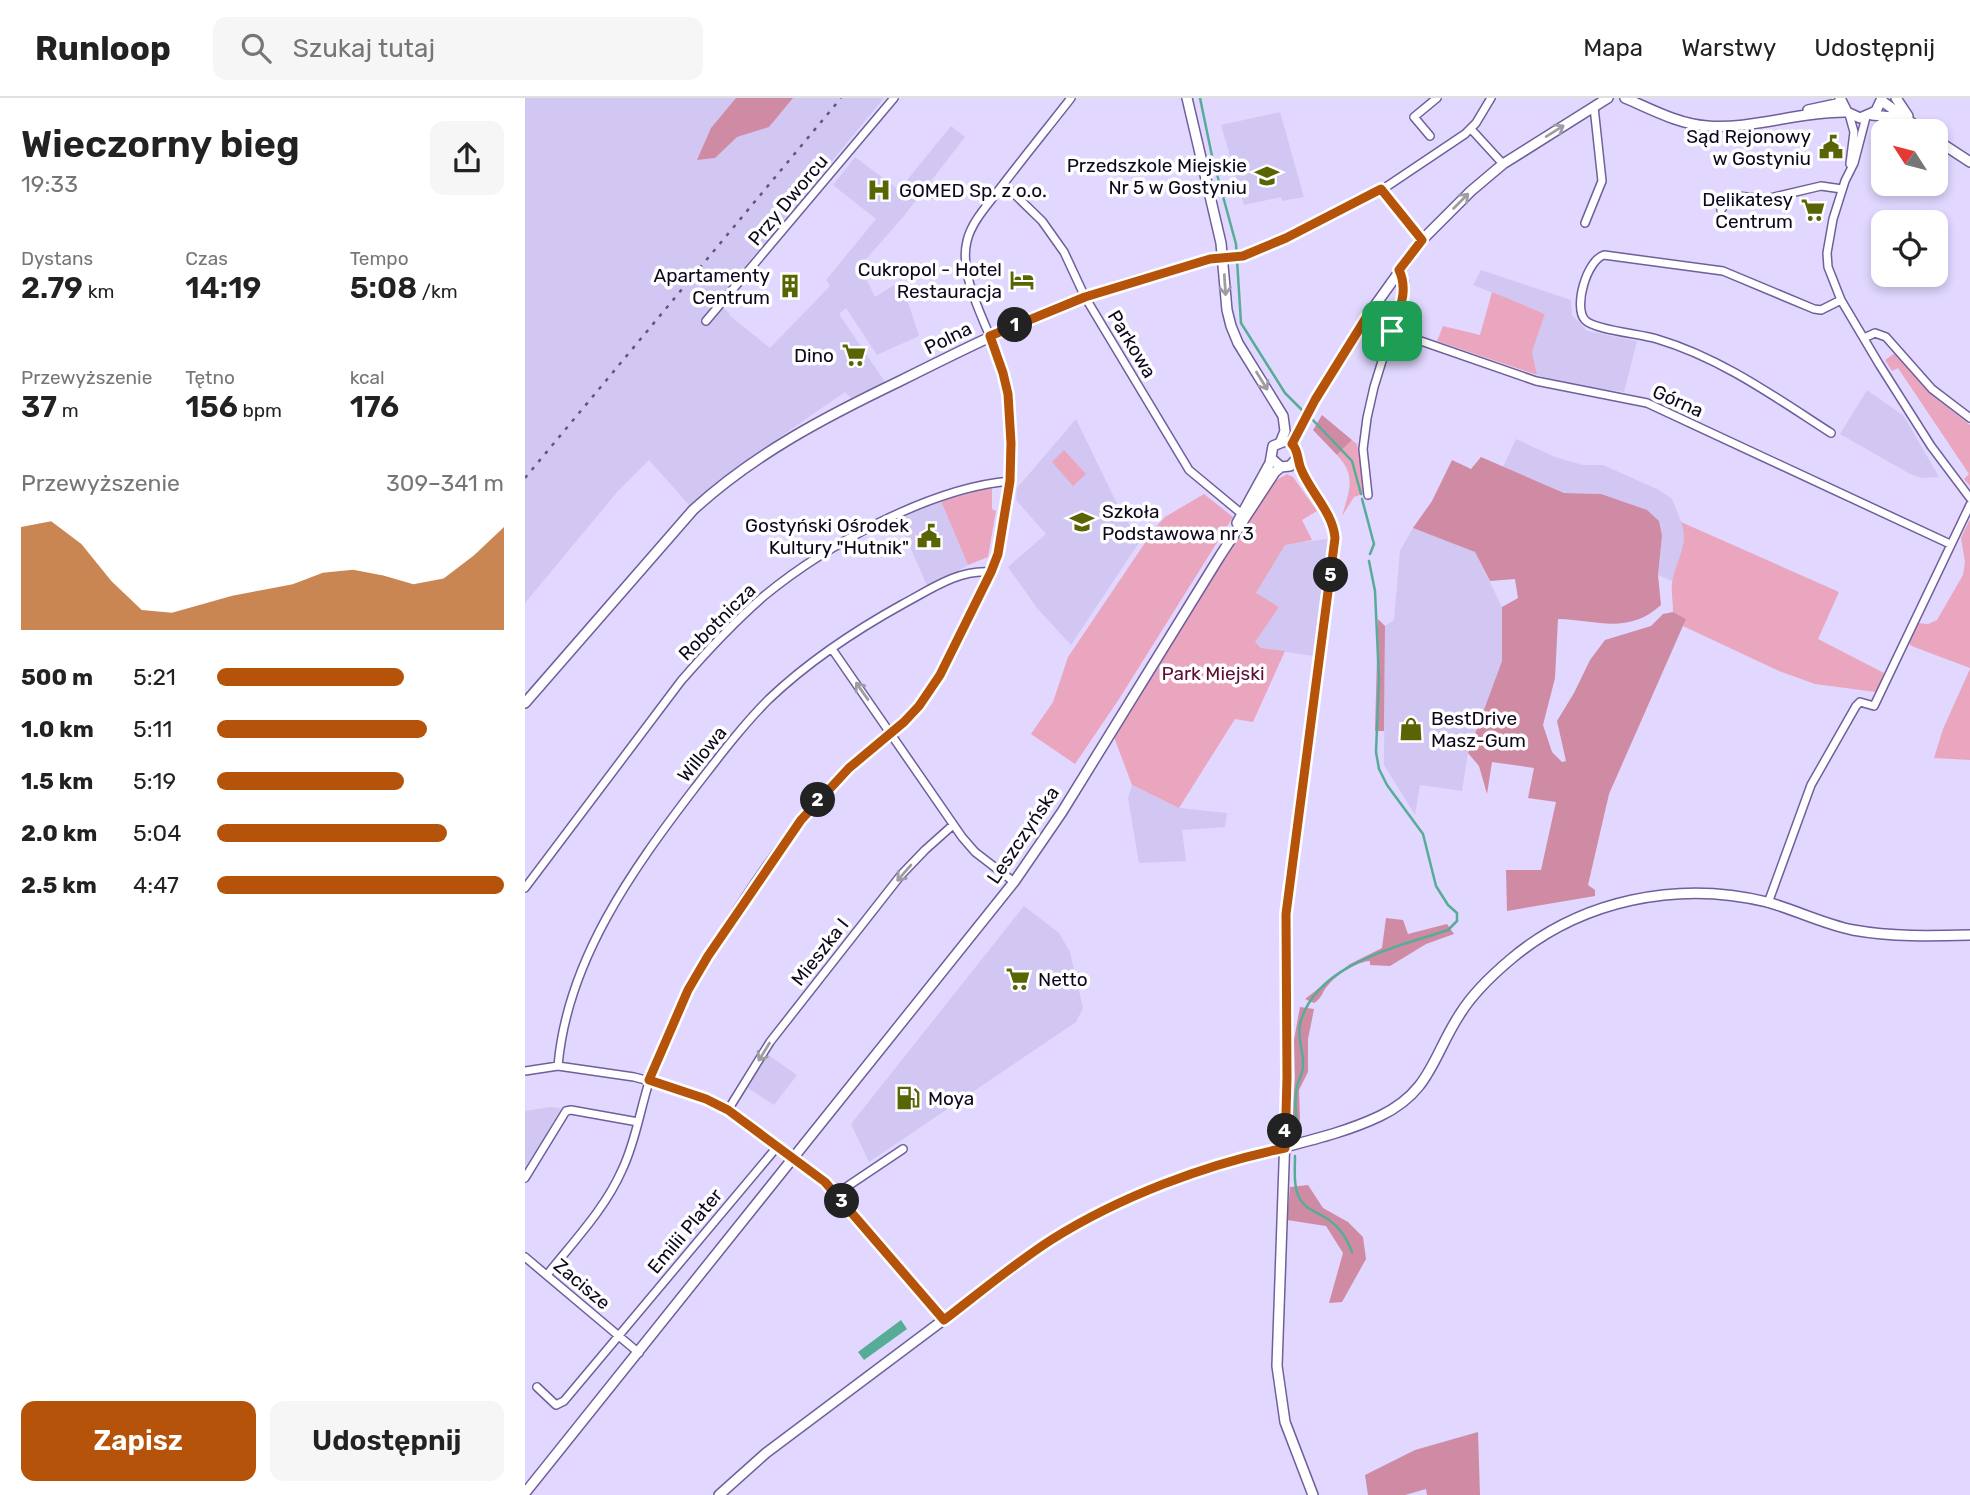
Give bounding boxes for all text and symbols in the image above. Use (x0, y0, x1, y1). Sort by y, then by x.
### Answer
search box (213, 17, 703, 80)
text: Runloop (35, 29, 171, 68)
icon: search (237, 29, 275, 67)
text: Szukaj tutaj (293, 33, 435, 64)
text: Mapa (1583, 34, 1643, 62)
text: Warstwy (1681, 34, 1776, 62)
text: Udostępnij (1814, 34, 1935, 62)
north arrow (1871, 119, 1948, 196)
map controls (1871, 119, 1948, 287)
text: Wieczorny bieg (21, 121, 300, 167)
button: share (430, 121, 504, 195)
one-way arrow (1545, 124, 1565, 138)
place label: Sąd Rejonowy w Gostyniu (1686, 125, 1811, 170)
public building icon: Sąd Rejonowy w Gostyniu (1817, 133, 1845, 161)
street label: Przy Dworcu (743, 150, 833, 250)
place label: Przedszkole Miejskie Nr 5 w Gostyniu (1067, 154, 1247, 199)
school or university icon: Przedszkole Miejskie Nr 5 w Gostyniu (1253, 162, 1281, 190)
text: 19:33 (21, 170, 78, 198)
hospital icon: GOMED Sp. z o.o. (865, 176, 893, 204)
place label: GOMED Sp. z o.o. (899, 179, 1047, 202)
place label: Delikatesy Centrum (1702, 188, 1793, 233)
one-way arrow (1453, 193, 1470, 210)
supermarket icon: Delikatesy Centrum (1799, 196, 1827, 224)
button: locate (1871, 210, 1948, 287)
text: Dystans (21, 247, 93, 270)
text: Czas (185, 247, 228, 270)
text: Tempo (350, 247, 409, 270)
place label: Cukropol - Hotel Restauracja (858, 258, 1002, 303)
place label: Apartamenty Centrum (653, 264, 770, 309)
hotel icon: Cukropol - Hotel Restauracja (1008, 266, 1036, 294)
text: 2.79 (21, 270, 83, 306)
text: 14:19 (185, 270, 261, 306)
text: 5:08 (350, 270, 417, 306)
building icon: Apartamenty Centrum (776, 272, 804, 300)
one-way arrow (1219, 273, 1232, 295)
text: km (83, 280, 114, 303)
text: /km (417, 280, 458, 303)
pin (1362, 301, 1422, 361)
street label: Parkowa (1103, 306, 1161, 382)
pin: 1 (997, 308, 1033, 342)
icon: arrive (1373, 312, 1411, 350)
text: 1 (1010, 313, 1019, 336)
street label: Polna (921, 317, 975, 359)
supermarket icon: Dino (840, 341, 868, 369)
place label: Dino (794, 344, 834, 367)
text: Przewyższenie (21, 366, 152, 389)
text: Tętno (185, 366, 235, 389)
text: kcal (350, 366, 385, 389)
one-way arrow (1256, 371, 1270, 391)
street label: Górna (1649, 380, 1707, 422)
text: 37 (21, 389, 57, 425)
text: 156 (185, 389, 238, 425)
text: 176 (350, 389, 399, 425)
text: m (57, 399, 79, 422)
text: bpm (238, 399, 282, 422)
text: Przewyższenie (21, 469, 180, 497)
text: 309–341 m (386, 469, 504, 497)
place label: Szkoła Podstawowa nr 3 (1102, 500, 1254, 545)
school or university icon: Szkoła Podstawowa nr 3 (1068, 508, 1096, 536)
place label: Gostyński Ośrodek Kultury "Hutnik" (745, 514, 909, 559)
public building icon: Gostyński Ośrodek Kultury "Hutnik" (915, 522, 943, 550)
pin: 5 (1313, 558, 1349, 592)
text: 5 (1324, 563, 1337, 586)
street label: Robotnicza (674, 579, 760, 665)
park label: Park Miejski (1161, 662, 1265, 685)
text: 500 m (21, 663, 93, 691)
text: 5:21 (133, 663, 176, 691)
one-way arrow (855, 682, 869, 701)
place label: BestDrive Masz-Gum (1431, 707, 1526, 752)
text: 1.0 km (21, 715, 94, 743)
text: 5:11 (133, 715, 172, 743)
shop icon: BestDrive Masz-Gum (1397, 715, 1425, 743)
street label: Willowa (673, 721, 731, 787)
text: 1.5 km (21, 767, 93, 795)
text: 5:19 (133, 767, 176, 795)
pin: 2 (801, 782, 835, 818)
street label: Leszczyńska (982, 782, 1064, 888)
text: 2 (811, 788, 824, 811)
text: 2.0 km (21, 819, 97, 847)
text: 5:04 (133, 819, 181, 847)
one-way arrow (896, 864, 912, 882)
text: 2.5 km (21, 871, 97, 899)
text: 4:47 (133, 871, 179, 899)
street label: Mieszka I (786, 914, 854, 990)
supermarket icon: Netto (1004, 965, 1032, 993)
place label: Netto (1038, 968, 1088, 991)
one-way arrow (756, 1042, 770, 1062)
fuel station icon: Moya (894, 1084, 922, 1112)
place label: Moya (928, 1087, 974, 1110)
pin: 4 (1267, 1114, 1303, 1148)
text: 4 (1278, 1119, 1291, 1142)
street label: Emilii Plater (643, 1183, 728, 1278)
pin: 3 (825, 1184, 859, 1218)
text: 3 (835, 1189, 848, 1212)
street label: Zacisze (549, 1254, 615, 1314)
button: Zapisz (21, 1401, 256, 1481)
button: Udostępnij (270, 1401, 504, 1481)

